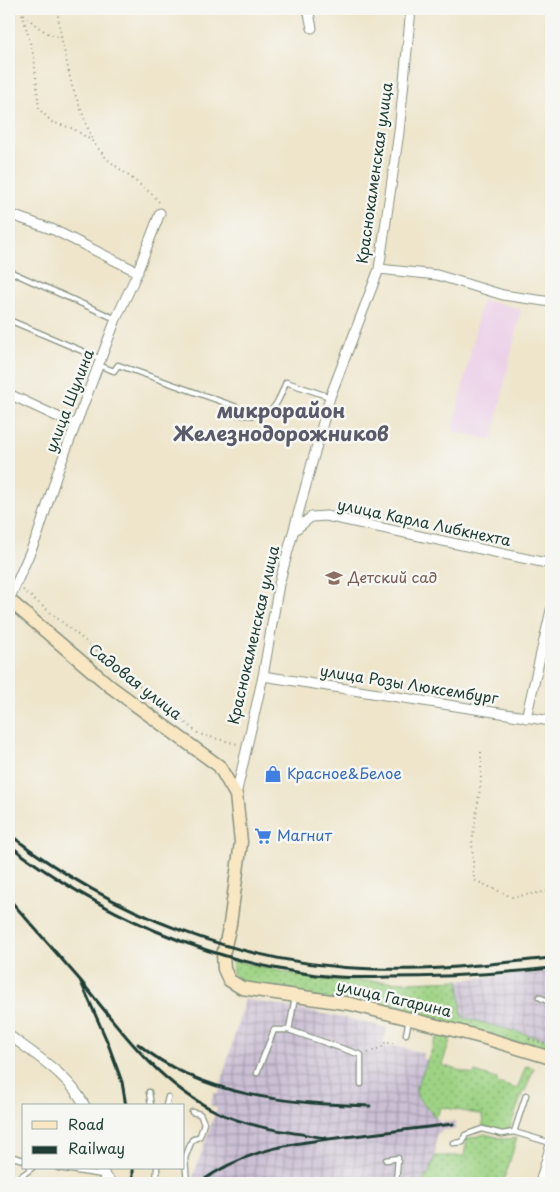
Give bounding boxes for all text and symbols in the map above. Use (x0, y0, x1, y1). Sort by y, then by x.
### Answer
street label: Краснокаменская улица (349, 80, 398, 265)
street label: улица Шулина (38, 345, 99, 455)
district label: микрорайон Железнодорожников (173, 395, 389, 448)
street label: улица Карла Либкнехта (336, 492, 514, 551)
street label: Краснокаменская улица (221, 542, 284, 726)
place label: Детский сад (347, 565, 437, 588)
school or university icon: Детский сад (324, 568, 344, 588)
street label: Садовая улица (84, 637, 188, 725)
street label: улица Розы Люксембург (318, 658, 500, 709)
place label: Красное&Белое (287, 761, 402, 784)
shop icon: Красное&Белое (263, 764, 283, 784)
place label: Магнит (277, 823, 332, 846)
supermarket icon: Магнит (253, 826, 273, 846)
street label: улица Гагарина (335, 973, 455, 1022)
legend (22, 1104, 185, 1170)
text: Road (68, 1112, 104, 1135)
text: Railway (68, 1136, 125, 1159)

